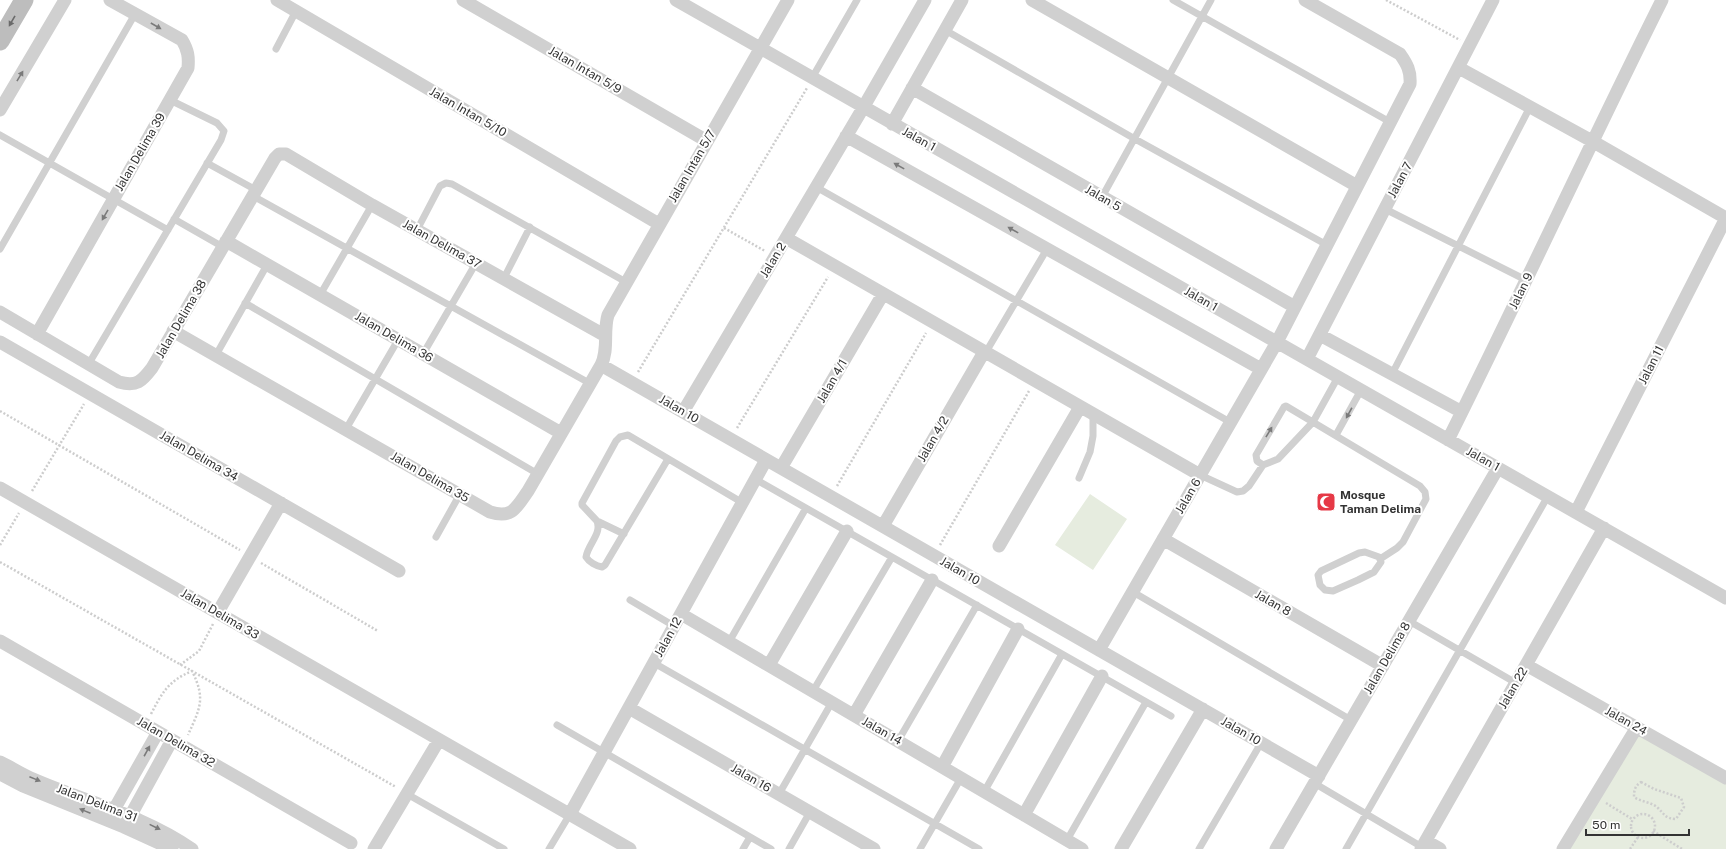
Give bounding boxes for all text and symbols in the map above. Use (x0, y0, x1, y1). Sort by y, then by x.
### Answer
one-way arrow (8, 15, 15, 26)
one-way arrow (150, 22, 162, 29)
street label: Jalan Intan 5/9 (546, 43, 624, 97)
one-way arrow (16, 70, 23, 82)
street label: Jalan Intan 5/10 (427, 84, 509, 140)
street label: Jalan Delima 39 (112, 110, 168, 194)
street label: Jalan 1 (900, 124, 938, 154)
street label: Jalan Intan 5/7 (666, 127, 718, 205)
street label: Jalan 7 (1385, 160, 1415, 200)
one-way arrow (893, 163, 905, 169)
street label: Jalan 5 (1083, 182, 1124, 214)
one-way arrow (101, 209, 108, 221)
street label: Jalan Delima 37 (400, 217, 484, 271)
one-way arrow (1007, 226, 1019, 233)
street label: Jalan 2 (757, 240, 789, 280)
street label: Jalan 9 (1506, 270, 1536, 312)
street label: Jalan Delima 38 (153, 277, 209, 361)
street label: Jalan 1 (1182, 284, 1220, 314)
street label: Jalan Delima 36 (352, 309, 436, 365)
street label: Jalan 11 (1635, 344, 1667, 386)
street label: Jalan 4/1 (814, 357, 850, 405)
street label: Jalan 10 (657, 392, 701, 426)
one-way arrow (1346, 407, 1352, 419)
street label: Jalan 4/2 (914, 414, 952, 464)
one-way arrow (1265, 426, 1272, 438)
street label: Jalan Delima 34 (157, 428, 241, 484)
street label: Jalan 1 (1464, 444, 1502, 474)
street label: Jalan Delima 35 (388, 449, 472, 505)
street label: Jalan 6 (1172, 476, 1204, 516)
place label: Mosque Taman Delima (1340, 488, 1421, 516)
mosque icon: Mosque Taman Delima (1315, 491, 1337, 513)
street label: Jalan 10 (938, 554, 982, 588)
street label: Jalan Delima 33 (178, 586, 262, 642)
street label: Jalan 8 (1253, 587, 1294, 619)
street label: Jalan 12 (651, 615, 685, 659)
street label: Jalan Delima 8 (1361, 619, 1413, 696)
street label: Jalan 22 (1496, 665, 1530, 711)
street label: Jalan 24 (1602, 704, 1650, 739)
street label: Jalan Delima 32 (135, 714, 217, 770)
street label: Jalan 14 (860, 714, 905, 748)
street label: Jalan 10 (1219, 714, 1263, 748)
one-way arrow (144, 745, 151, 757)
street label: Jalan 16 (729, 761, 773, 795)
one-way arrow (29, 777, 41, 783)
street label: Jalan Delima 31 (55, 781, 139, 825)
one-way arrow (79, 808, 90, 814)
scale bar (1586, 811, 1689, 837)
text: 50 m (1592, 818, 1620, 832)
one-way arrow (150, 824, 161, 830)

